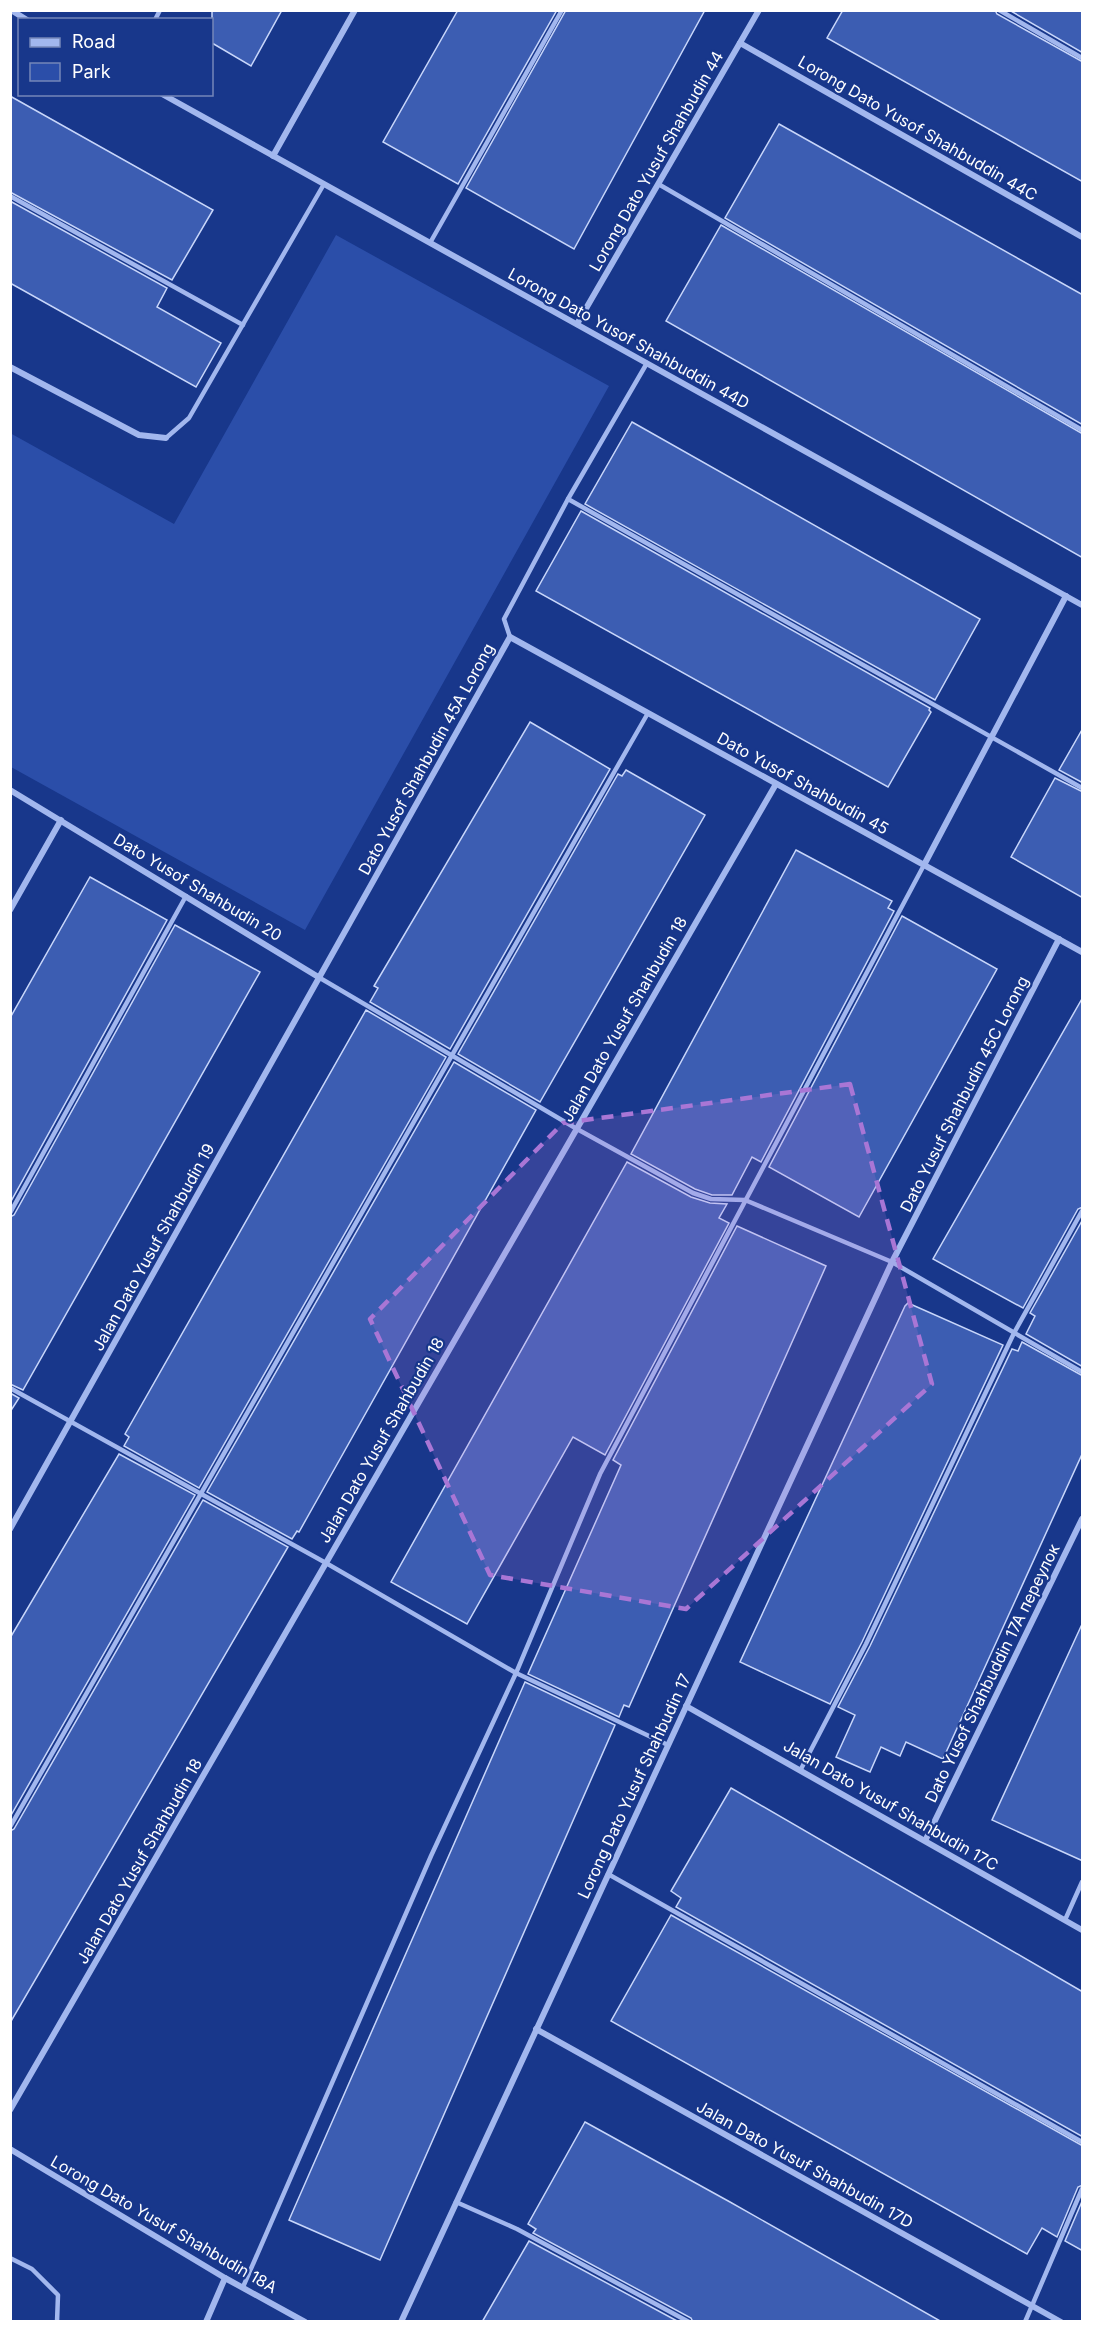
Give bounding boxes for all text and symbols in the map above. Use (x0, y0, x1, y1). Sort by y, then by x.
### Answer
legend (18, 18, 213, 96)
text: Road (72, 31, 115, 52)
street label: Lorong Dato Yusuf Shahbudin 44 (585, 47, 727, 275)
street label: Lorong Dato Yusof Shahbuddin 44C (795, 51, 1041, 205)
text: Park (72, 61, 111, 82)
street label: Lorong Dato Yusof Shahbuddin 44D (505, 263, 753, 413)
street label: Dato Yusof Shahbudin 45A Lorong (354, 640, 498, 878)
street label: Dato Yusof Shahbudin 45 (714, 727, 892, 839)
street label: Dato Yusof Shahbudin 20 (110, 829, 286, 945)
street label: Jalan Dato Yusuf Shahbudin 18 (557, 913, 691, 1125)
street label: Dato Yusuf Shahbudin 45C Lorong (896, 973, 1032, 1215)
street label: Jalan Dato Yusuf Shahbudin 19 (87, 1140, 219, 1354)
street label: Jalan Dato Yusuf Shahbudin 18 (314, 1334, 448, 1546)
street label: Dato Yusof Shahbuddin 17A переулок (920, 1540, 1064, 1806)
street label: Lorong Dato Yusuf Shahbudin 17 (573, 1670, 695, 1902)
street label: Jalan Dato Yusuf Shahbudin 17C (780, 1735, 1002, 1875)
street label: Jalan Dato Yusuf Shahbudin 18 (72, 1755, 206, 1967)
street label: Jalan Dato Yusuf Shahbudin 17D (693, 2096, 917, 2232)
street label: Lorong Dato Yusuf Shahbudin 18A (47, 2151, 281, 2297)

